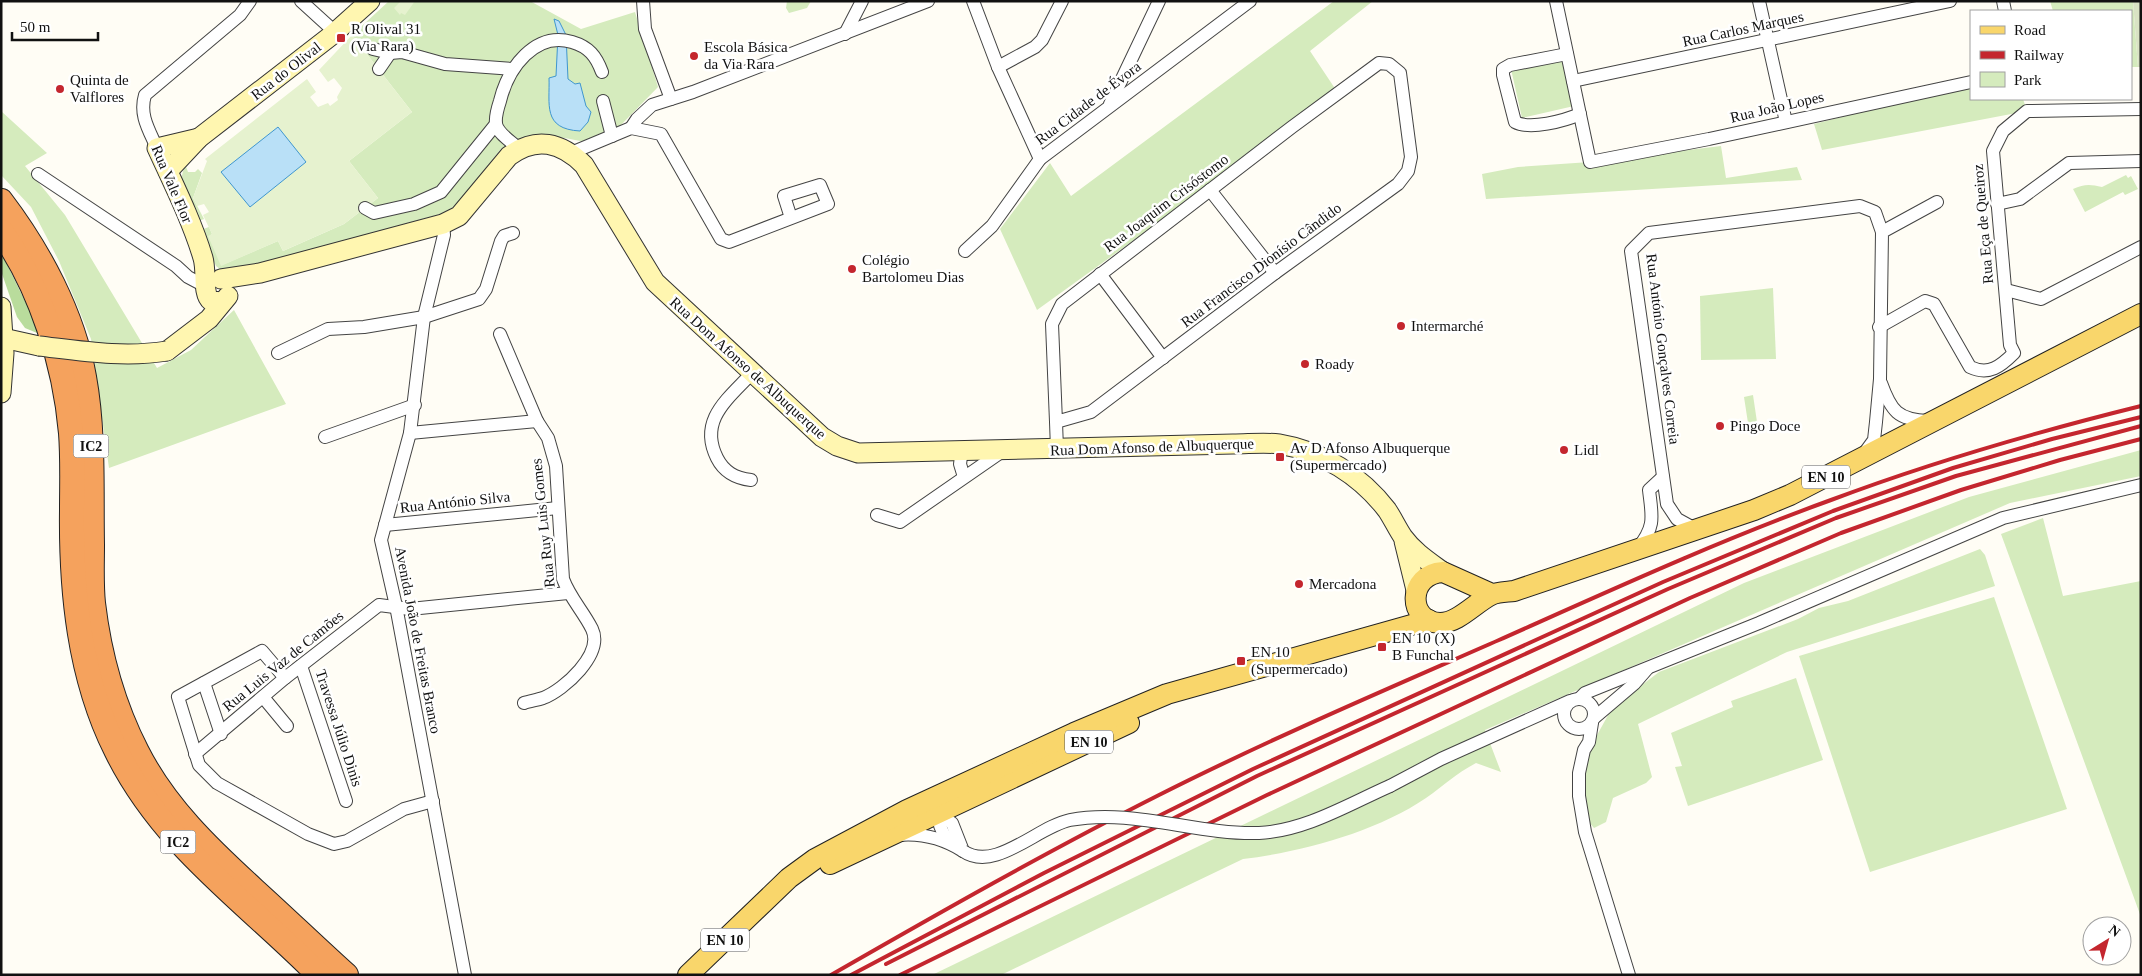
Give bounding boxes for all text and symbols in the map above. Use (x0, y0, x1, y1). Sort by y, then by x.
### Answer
street label: Rua Carlos Marques (1681, 8, 1805, 50)
scale bar (12, 10, 99, 42)
legend (1970, 10, 2132, 100)
text: 50 m (20, 19, 51, 35)
place label: R Olival 31 (Via Rara) (351, 21, 421, 55)
text: Road (2014, 22, 2046, 38)
marker: R Olival 31 (Via Rara) (335, 32, 347, 44)
street label: Rua do Olival (248, 39, 324, 103)
place label: Escola Básica da Via Rara (704, 39, 788, 72)
text: Railway (2014, 47, 2064, 63)
marker: Escola Básica da Via Rara (688, 50, 700, 62)
street label: Rua Cidade de Évora (1032, 58, 1144, 148)
place label: Quinta de Valflores (70, 72, 129, 105)
text: Park (2014, 72, 2042, 88)
marker: Quinta de Valflores (54, 83, 66, 95)
street label: Rua João Lopes (1729, 88, 1826, 126)
street label: Rua Vale Flor (148, 143, 196, 225)
street label: Rua Joaquim Crisóstomo (1101, 151, 1231, 255)
street label: Rua Eça de Queiroz (1970, 163, 1996, 285)
street label: Rua Francisco Dionísio Cândido (1178, 200, 1344, 330)
place label: Colégio Bartolomeu Dias (862, 252, 964, 285)
street label: Rua António Gonçalves Correia (1643, 253, 1683, 446)
marker: Colégio Bartolomeu Dias (846, 263, 858, 275)
street label: Rua Dom Afonso de Albuquerque (667, 294, 829, 442)
place label: Intermarché (1411, 318, 1484, 334)
marker: Intermarché (1395, 320, 1407, 332)
place label: Roady (1315, 356, 1355, 372)
marker: Roady (1299, 358, 1311, 370)
place label: Pingo Doce (1730, 418, 1801, 434)
marker: Pingo Doce (1714, 420, 1726, 432)
road number: IC2 (74, 434, 108, 458)
street label: Rua Dom Afonso de Albuquerque (1050, 435, 1255, 459)
place label: Av D Afonso Albuquerque (Supermercado) (1290, 440, 1450, 474)
place label: Lidl (1574, 442, 1599, 458)
marker: Lidl (1558, 444, 1570, 456)
marker: Av D Afonso Albuquerque (Supermercado) (1274, 451, 1286, 463)
street label: Rua Ruy Luis Gomes (528, 458, 558, 588)
road number: EN 10 (1802, 466, 1850, 488)
street label: Rua António Silva (399, 488, 511, 516)
street label: Avenida João de Freitas Branco (392, 545, 444, 735)
place label: Mercadona (1309, 576, 1377, 592)
marker: Mercadona (1293, 578, 1305, 590)
street label: Rua Luis Vaz de Camões (219, 607, 347, 715)
place label: EN 10 (X) B Funchal (1392, 630, 1455, 663)
marker: EN 10 (X) B Funchal (1376, 641, 1388, 653)
place label: EN 10 (Supermercado) (1251, 644, 1348, 678)
marker: EN 10 (Supermercado) (1235, 655, 1247, 667)
street label: Travessa Júlio Dinis (313, 668, 365, 789)
road number: EN 10 (1065, 730, 1113, 754)
road number: IC2 (160, 830, 196, 854)
north arrow (2082, 916, 2132, 966)
text: N (2106, 922, 2123, 940)
road number: EN 10 (701, 928, 749, 952)

